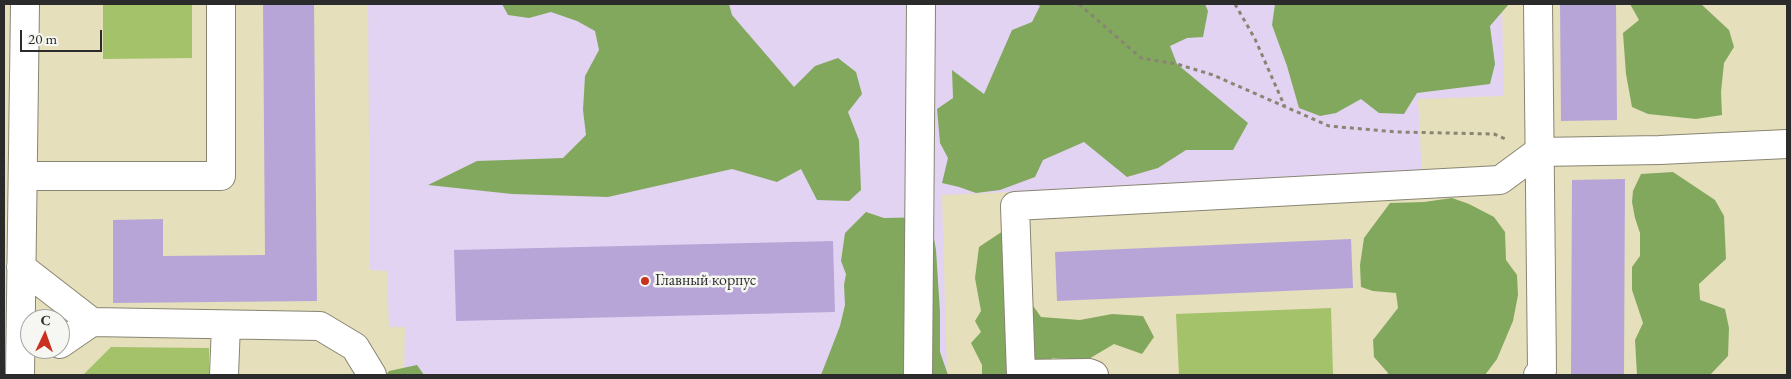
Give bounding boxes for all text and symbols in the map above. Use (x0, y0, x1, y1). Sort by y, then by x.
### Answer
scale bar (22, 20, 105, 52)
text: 20 m (28, 29, 57, 48)
place label: Главный корпус (655, 271, 756, 291)
marker: Главный корпус (639, 275, 651, 287)
north arrow (20, 309, 70, 359)
text: С (40, 311, 51, 329)

